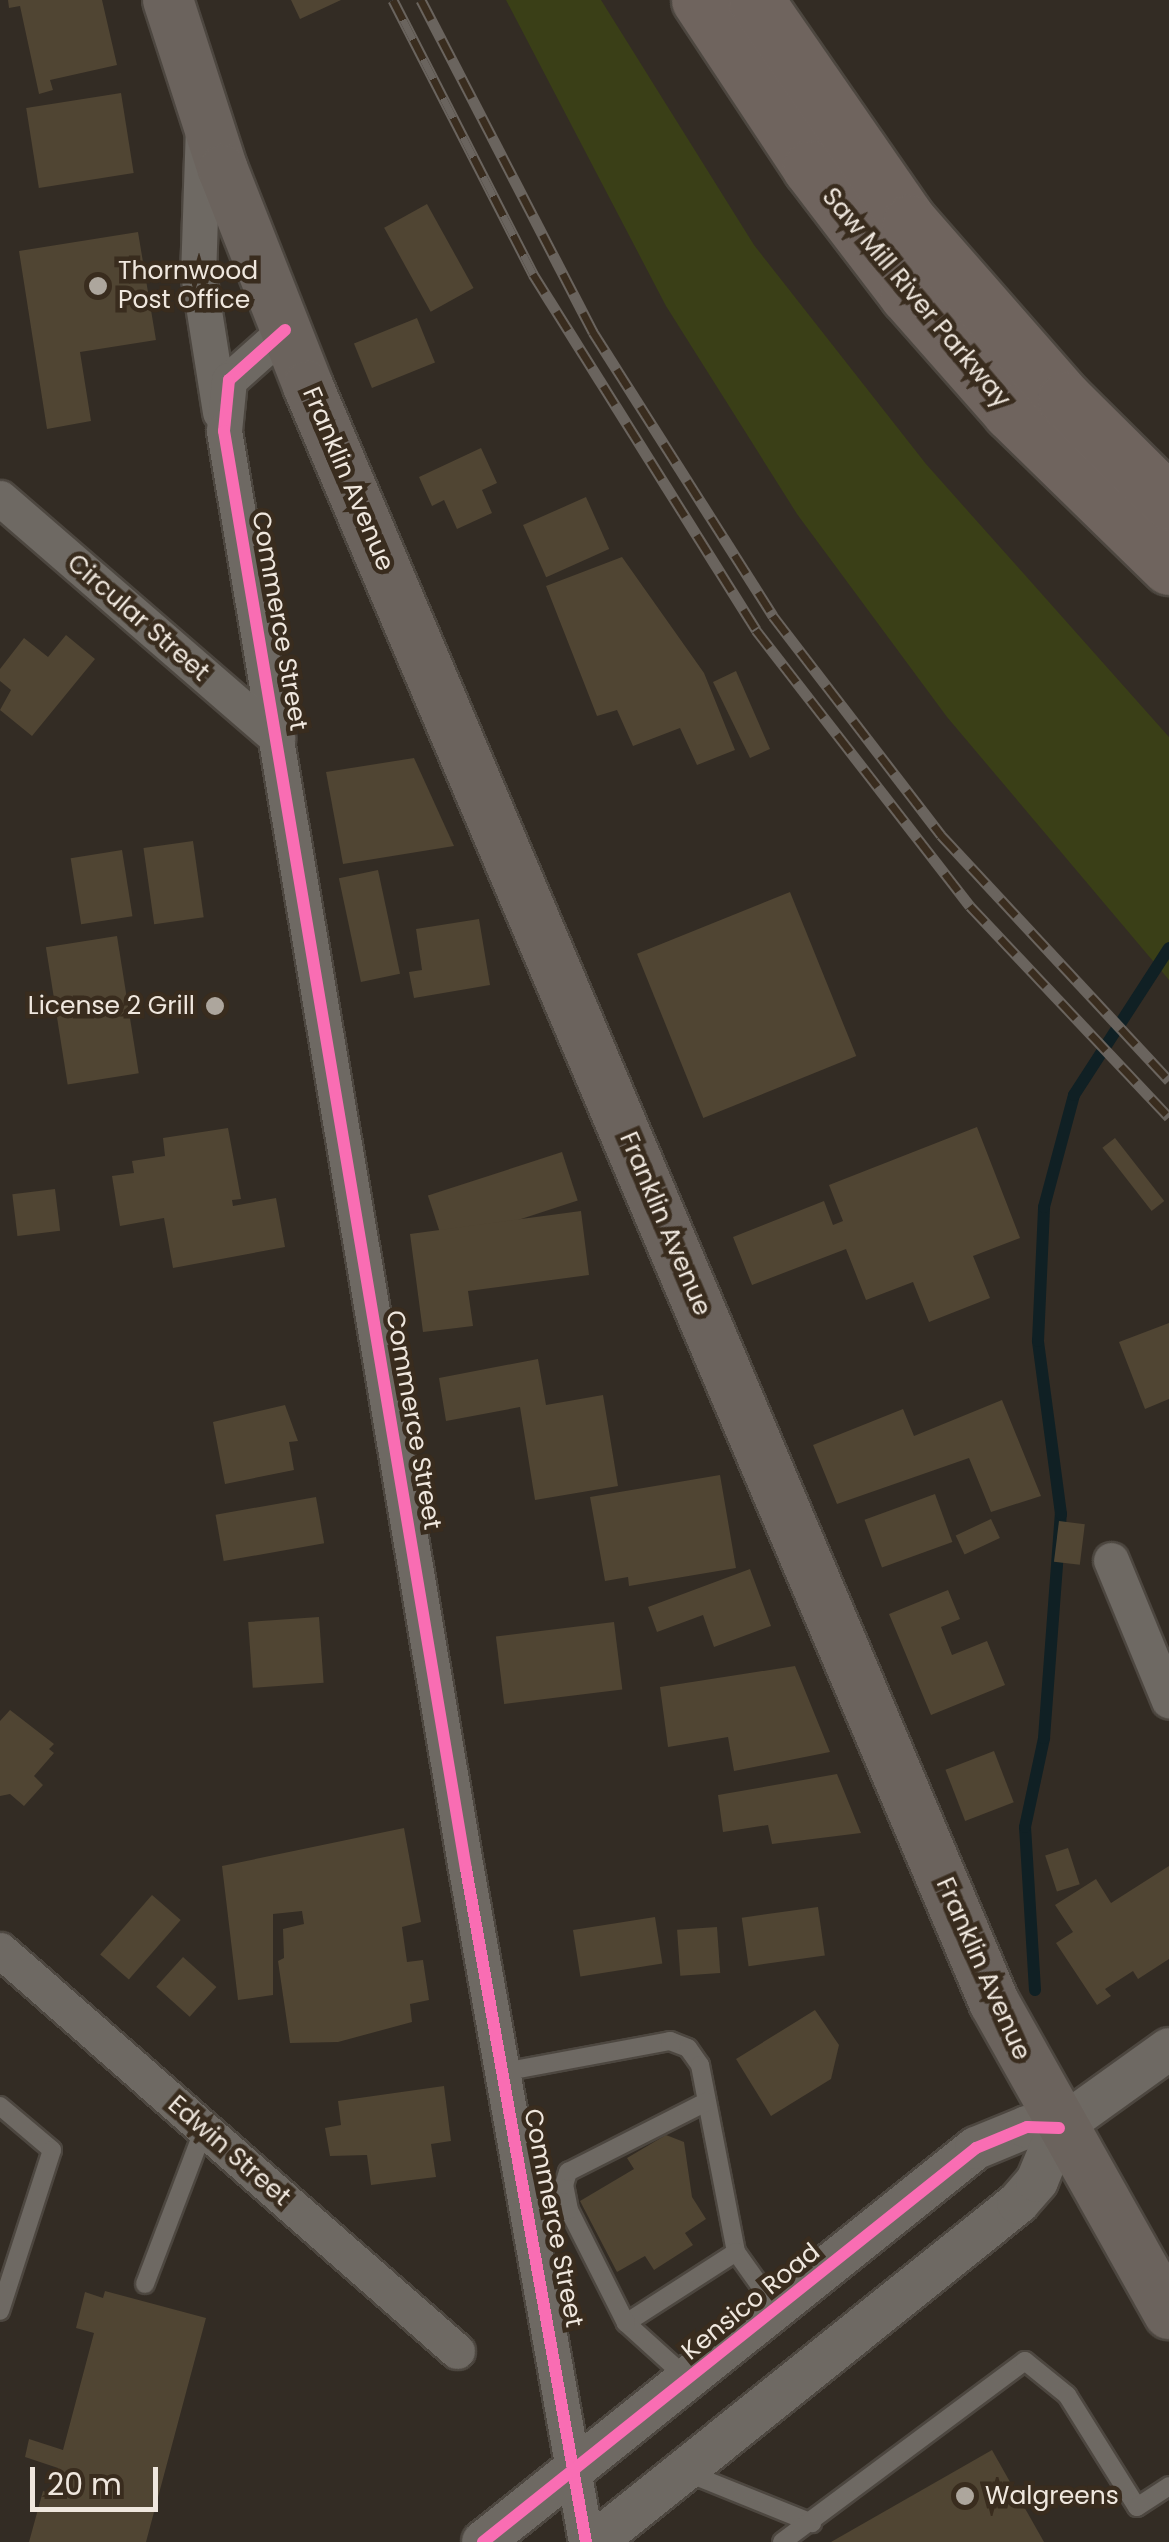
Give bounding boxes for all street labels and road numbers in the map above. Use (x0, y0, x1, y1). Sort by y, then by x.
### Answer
street label: Saw Mill River Parkway (815, 182, 1017, 414)
street label: Franklin Avenue (296, 383, 400, 575)
street label: Commerce Street (245, 509, 313, 733)
street label: Circular Street (61, 548, 215, 688)
street label: Franklin Avenue (613, 1128, 717, 1320)
street label: Commerce Street (379, 1308, 447, 1532)
street label: Franklin Avenue (929, 1873, 1037, 2065)
street label: Edwin Street (162, 2090, 296, 2212)
street label: Commerce Street (517, 2106, 589, 2330)
street label: Kensico Road (676, 2237, 826, 2367)

